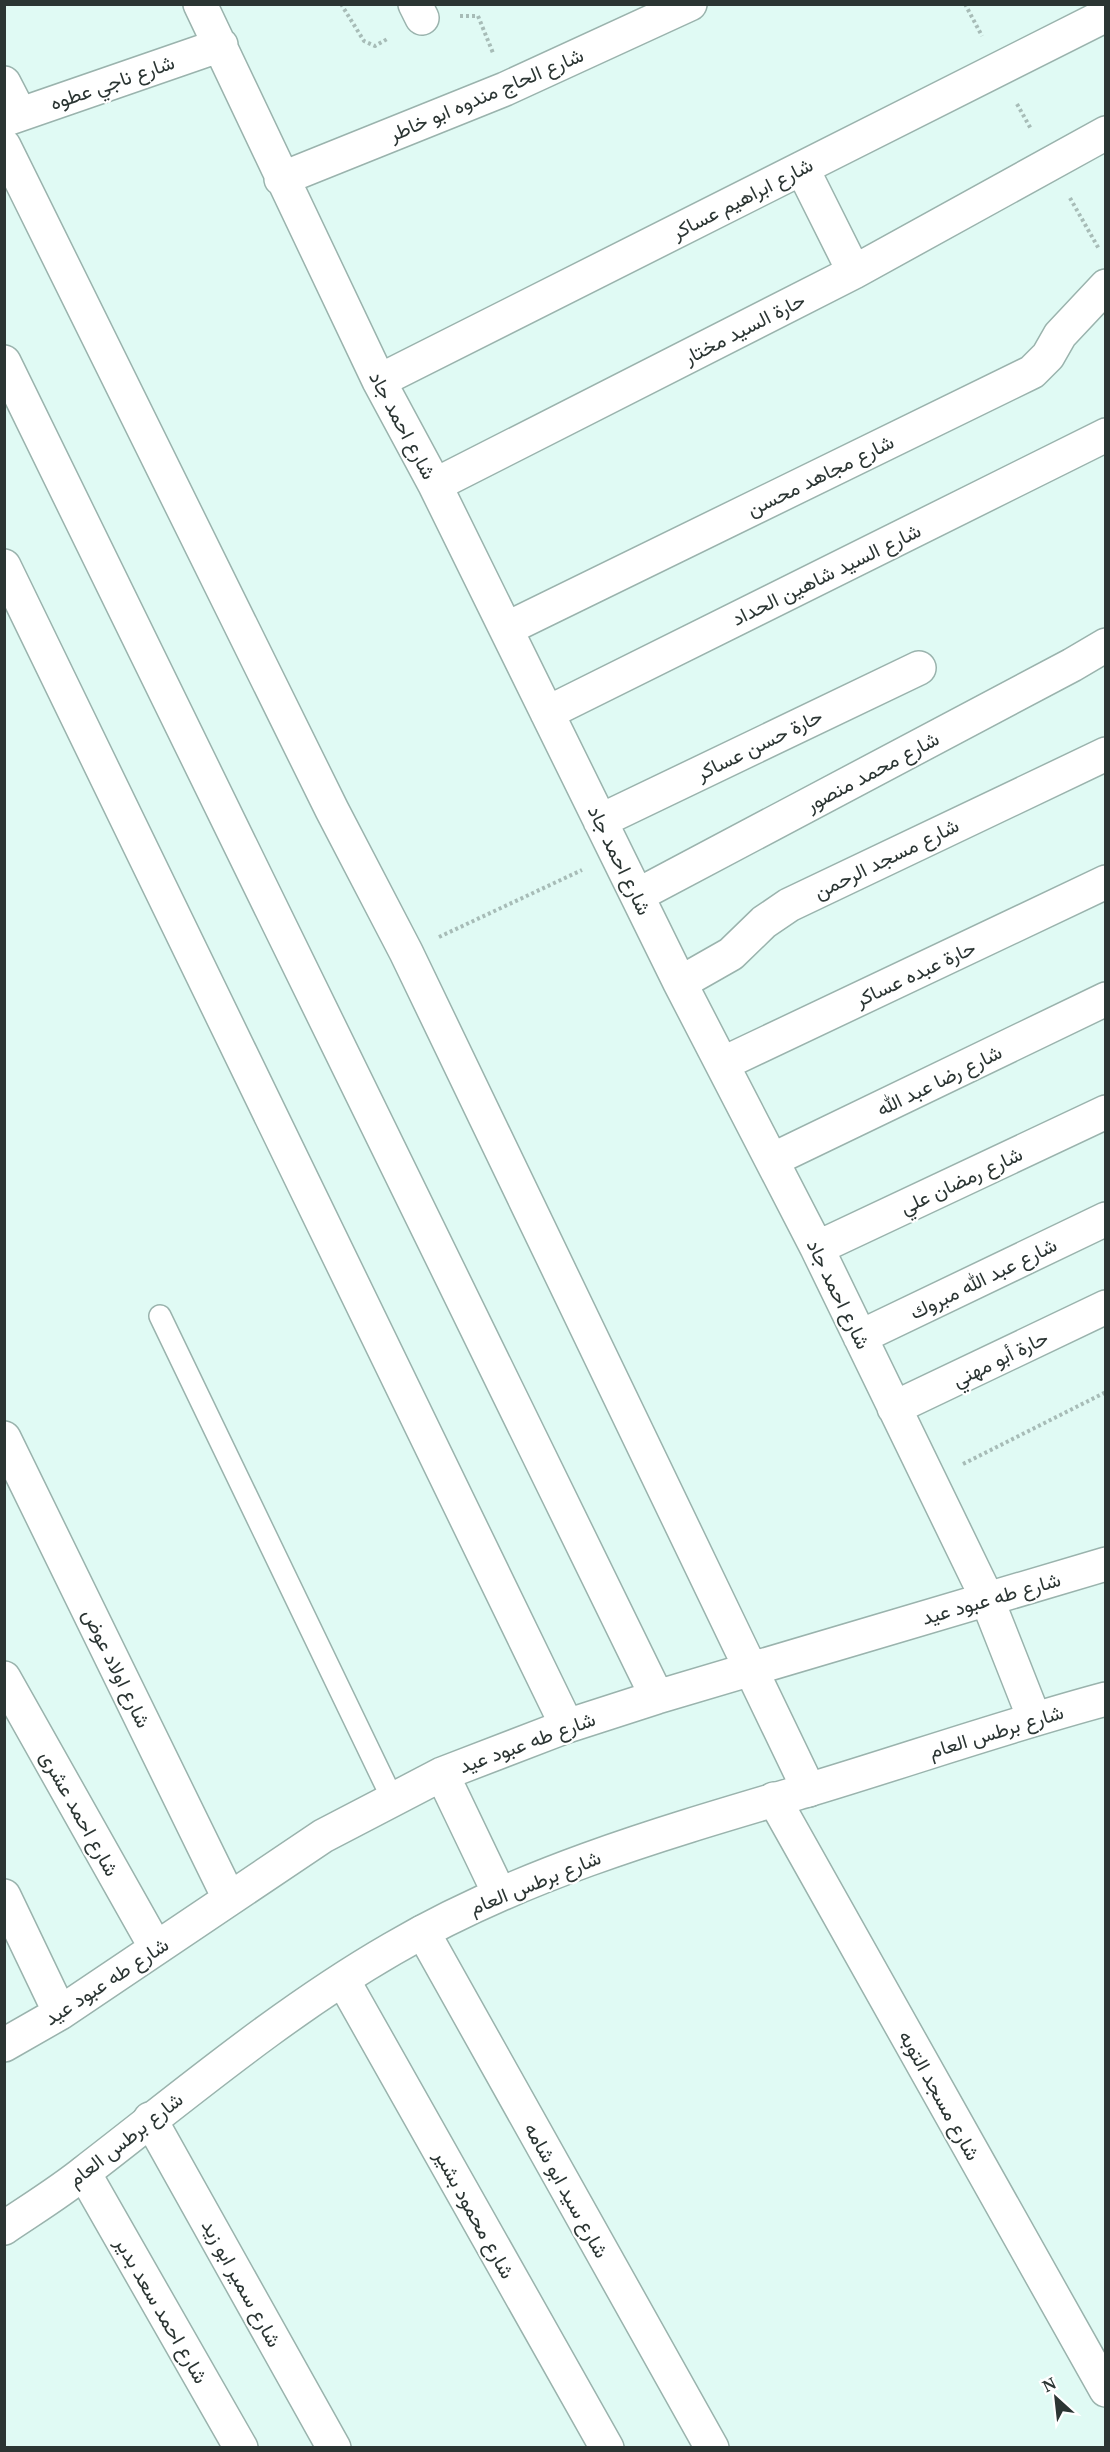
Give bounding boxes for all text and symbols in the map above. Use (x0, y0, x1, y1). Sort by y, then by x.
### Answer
street label: شارع الحاج مندوه ابو خاطر (384, 41, 588, 149)
street label: شارع ناجي عطوه (46, 48, 179, 120)
street label: شارع ابراهيم عساكر (666, 151, 818, 247)
street label: حارة السيد مختار (678, 286, 809, 371)
street label: شارع احمد جاد (362, 366, 443, 484)
street label: شارع مجاهد محسن (742, 428, 898, 523)
street label: شارع السيد شاهين الحداد (727, 516, 925, 632)
street label: حارة حسن عساكر (690, 702, 827, 787)
street label: شارع محمد منصور (800, 724, 944, 819)
street label: شارع احمد جاد (581, 801, 658, 920)
street label: شارع مسجد الرحمن (809, 811, 963, 906)
street label: حارة عبده عساكر (849, 933, 980, 1013)
street label: شارع رضا عبد الله (872, 1038, 1007, 1123)
street label: شارع رمضان علي (895, 1140, 1028, 1224)
street label: شارع عبد الله مبروك (905, 1231, 1062, 1326)
street label: شارع احمد جاد (800, 1235, 877, 1354)
street label: حارة أبو مهني (948, 1323, 1054, 1396)
street label: شارع طه عبود عيد (918, 1565, 1064, 1632)
street label: شارع اولاد عوض (76, 1604, 157, 1732)
street label: شارع برطس العام (925, 1698, 1067, 1765)
street label: شارع طه عبود عيد (455, 1705, 599, 1780)
street label: شارع احمد عشرى (33, 1745, 126, 1881)
street label: شارع برطس العام (465, 1843, 605, 1922)
street label: شارع طه عبود عيد (39, 1931, 174, 2032)
street label: شارع مسجد التوبه (892, 2025, 987, 2166)
street label: شارع برطس العام (62, 2085, 189, 2193)
street label: شارع سيد ابو شامه (518, 2117, 615, 2263)
street label: شارع محمود بشير (427, 2144, 522, 2284)
street label: شارع سمير ابو زيد (195, 2214, 288, 2352)
street label: شارع احمد سعد بدير (108, 2231, 215, 2389)
north arrow (1026, 2368, 1086, 2428)
text: N (1039, 2372, 1060, 2397)

